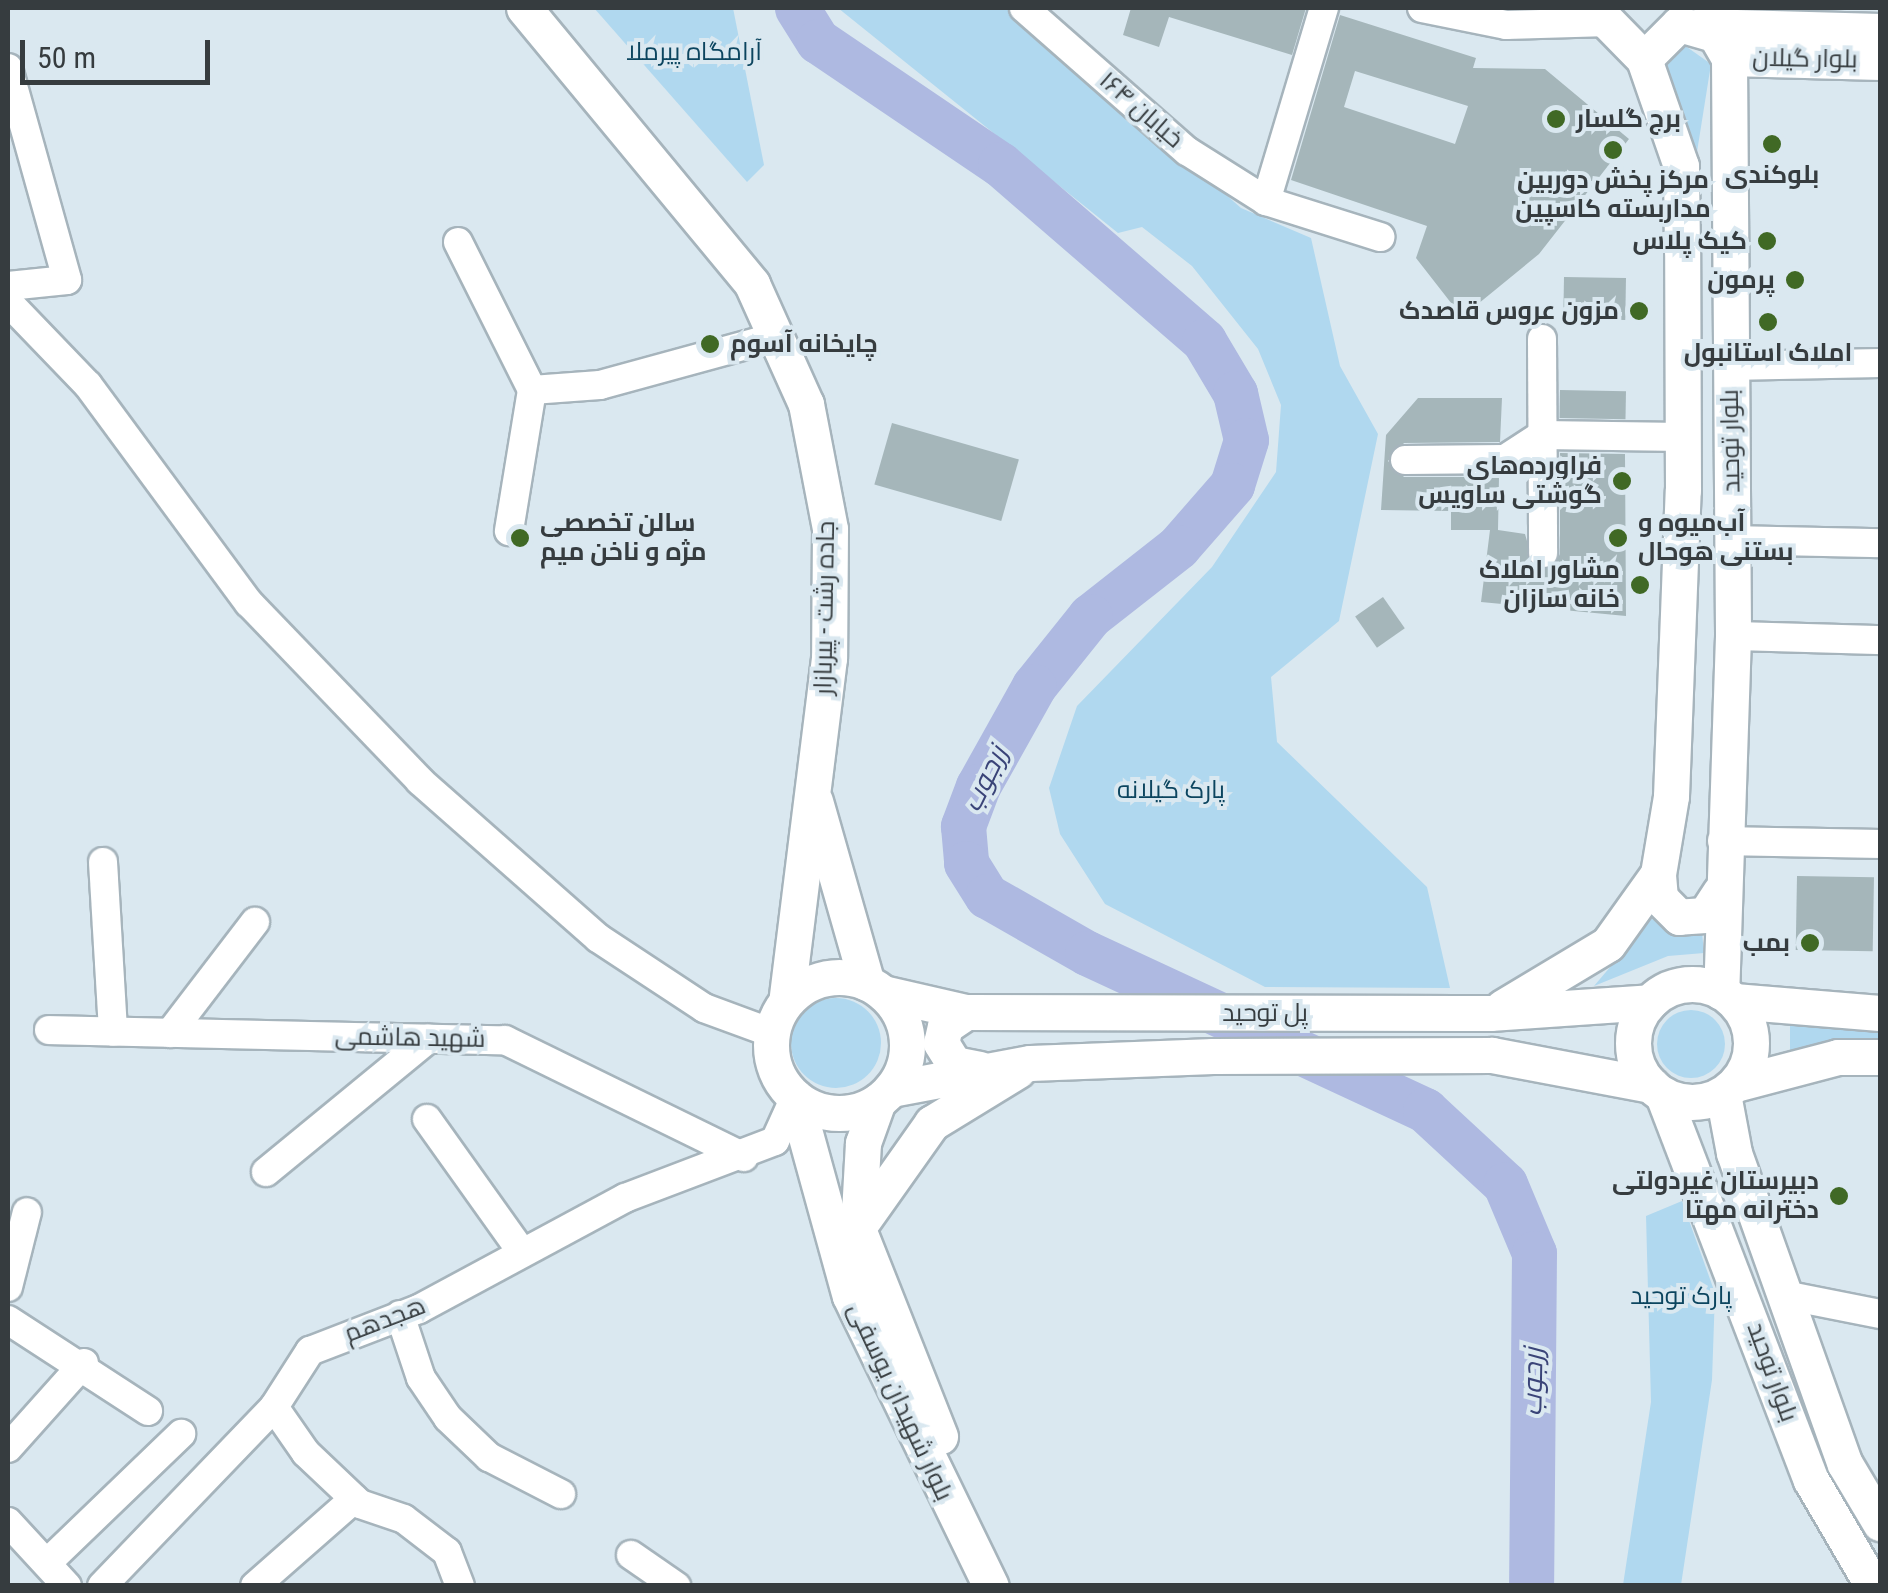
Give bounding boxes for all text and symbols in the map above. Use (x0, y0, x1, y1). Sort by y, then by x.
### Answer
scale bar (25, 20, 215, 82)
park label: آرامگاه پیرملا (626, 37, 762, 67)
text: 50 m (37, 40, 96, 75)
street label: بلوار گیلان (1752, 43, 1858, 75)
street label: خیابان ۱۶۴ (1093, 65, 1189, 155)
place label: برج گلسار (1576, 104, 1681, 134)
marker: برج گلسار (1545, 108, 1567, 130)
marker: بلوکندی (1761, 133, 1783, 155)
marker: مرکز پخش دوربین مداربسته کاسپین (1602, 139, 1624, 161)
place label: بلوکندی (1725, 160, 1819, 190)
place label: مرکز پخش دوربین مداربسته کاسپین (1515, 166, 1711, 225)
place label: کیک پلاس (1632, 226, 1747, 256)
marker: کیک پلاس (1756, 230, 1778, 252)
place label: پرمون (1707, 265, 1775, 295)
marker: پرمون (1784, 269, 1806, 291)
place label: مزون عروس قاصدک (1399, 296, 1619, 326)
marker: مزون عروس قاصدک (1628, 300, 1650, 322)
marker: املاک استانبول (1757, 311, 1779, 333)
place label: چایخانه آسوم (730, 329, 878, 359)
marker: چایخانه آسوم (699, 333, 721, 355)
place label: املاک استانبول (1684, 338, 1852, 368)
street label: بلوار توحید (1715, 389, 1747, 493)
place label: فراورده‌های گوشتی ساویس (1418, 452, 1602, 511)
marker: فراورده‌های گوشتی ساویس (1611, 470, 1633, 492)
place label: سالن تخصصی مژه و ناخن میم (540, 509, 707, 568)
place label: آب‌میوه و بستنی هوحال (1638, 509, 1793, 568)
street label: جاده رشت - پیربازار (808, 521, 842, 695)
marker: سالن تخصصی مژه و ناخن میم (509, 527, 531, 549)
marker: آب‌میوه و بستنی هوحال (1607, 527, 1629, 549)
place label: مشاور املاک خانه سازان (1479, 556, 1620, 615)
marker: مشاور املاک خانه سازان (1629, 574, 1651, 596)
water label: زرجوب (955, 741, 1015, 817)
park label: پارک گیلانه (1117, 775, 1225, 805)
place label: بمب (1743, 928, 1790, 958)
marker: بمب (1799, 932, 1821, 954)
street label: پل توحید (1222, 998, 1308, 1028)
street label: شهید هاشمی (334, 1022, 486, 1054)
place label: دبیرستان غیردولتی دخترانه مهتا (1612, 1167, 1819, 1226)
marker: دبیرستان غیردولتی دخترانه مهتا (1828, 1185, 1850, 1207)
park label: پارک توحید (1630, 1281, 1732, 1311)
street label: هجدهم (340, 1291, 430, 1349)
street label: بلوار شهیدان یوسفی (841, 1298, 959, 1506)
street label: بلوار توحید (1740, 1318, 1804, 1426)
water label: زرجوب (1516, 1347, 1550, 1417)

